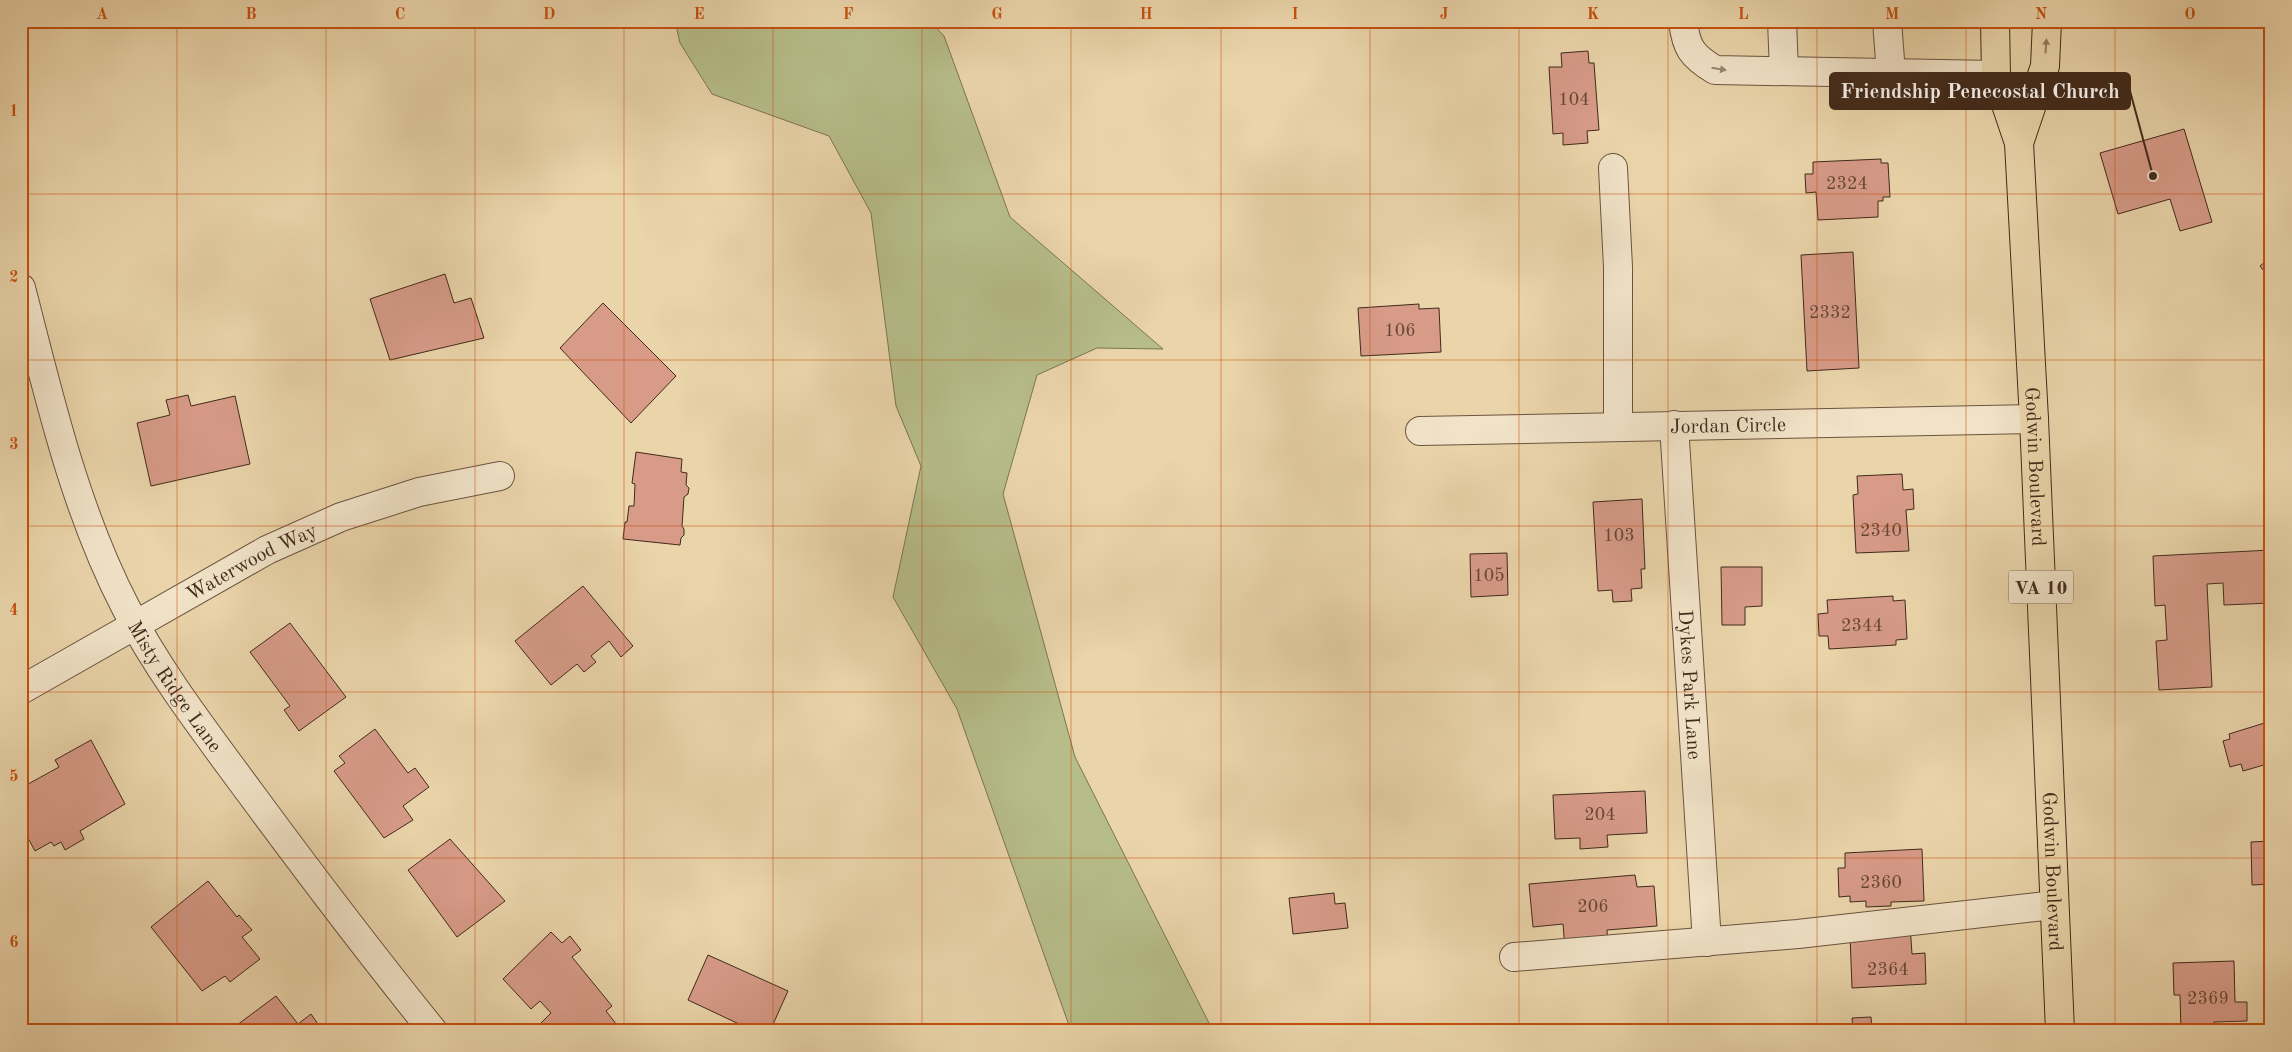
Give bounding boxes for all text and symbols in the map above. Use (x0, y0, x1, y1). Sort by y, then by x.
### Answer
text: A (96, 7, 108, 23)
text: B (245, 7, 257, 23)
text: C (395, 7, 405, 23)
text: D (543, 7, 555, 23)
text: E (693, 7, 705, 23)
text: F (843, 7, 854, 23)
text: G (991, 7, 1003, 23)
text: H (1139, 7, 1153, 23)
text: I (1291, 7, 1299, 23)
text: J (1440, 7, 1449, 23)
text: K (1587, 7, 1599, 23)
text: L (1738, 7, 1749, 23)
text: M (1885, 7, 1899, 23)
text: N (2035, 7, 2048, 23)
text: O (2184, 7, 2196, 23)
one-way arrow (2042, 38, 2050, 54)
one-way arrow (1712, 65, 1728, 73)
callout: Friendship Penecostal Church (1830, 73, 2130, 109)
text: Friendship Penecostal Church (1840, 82, 2120, 103)
house number: 104 (1558, 91, 1590, 109)
text: 1 (9, 104, 19, 120)
house number: 2324 (1826, 175, 1868, 193)
text: 2 (9, 270, 19, 286)
house number: 2332 (1809, 304, 1851, 322)
house number: 106 (1384, 322, 1416, 340)
street label: Godwin Boulevard (2020, 387, 2047, 547)
street label: Jordan Circle (1670, 416, 1786, 438)
text: 3 (9, 437, 19, 453)
street label: Waterwood Way (184, 521, 321, 606)
house number: 2340 (1860, 522, 1902, 540)
house number: 103 (1603, 527, 1635, 545)
house number: 105 (1473, 567, 1505, 585)
road number: VA 10 (2008, 570, 2074, 604)
text: 4 (9, 603, 19, 619)
street label: Dykes Park Lane (1674, 609, 1703, 760)
house number: 2344 (1841, 617, 1883, 635)
street label: Misty Ridge Lane (123, 618, 225, 757)
text: 5 (9, 769, 19, 785)
street label: Godwin Boulevard (2038, 791, 2065, 952)
house number: 204 (1584, 806, 1616, 824)
house number: 2360 (1860, 874, 1902, 892)
house number: 206 (1577, 898, 1609, 916)
text: 6 (9, 935, 19, 951)
house number: 2364 (1867, 961, 1909, 979)
house number: 2369 (2187, 990, 2229, 1008)

